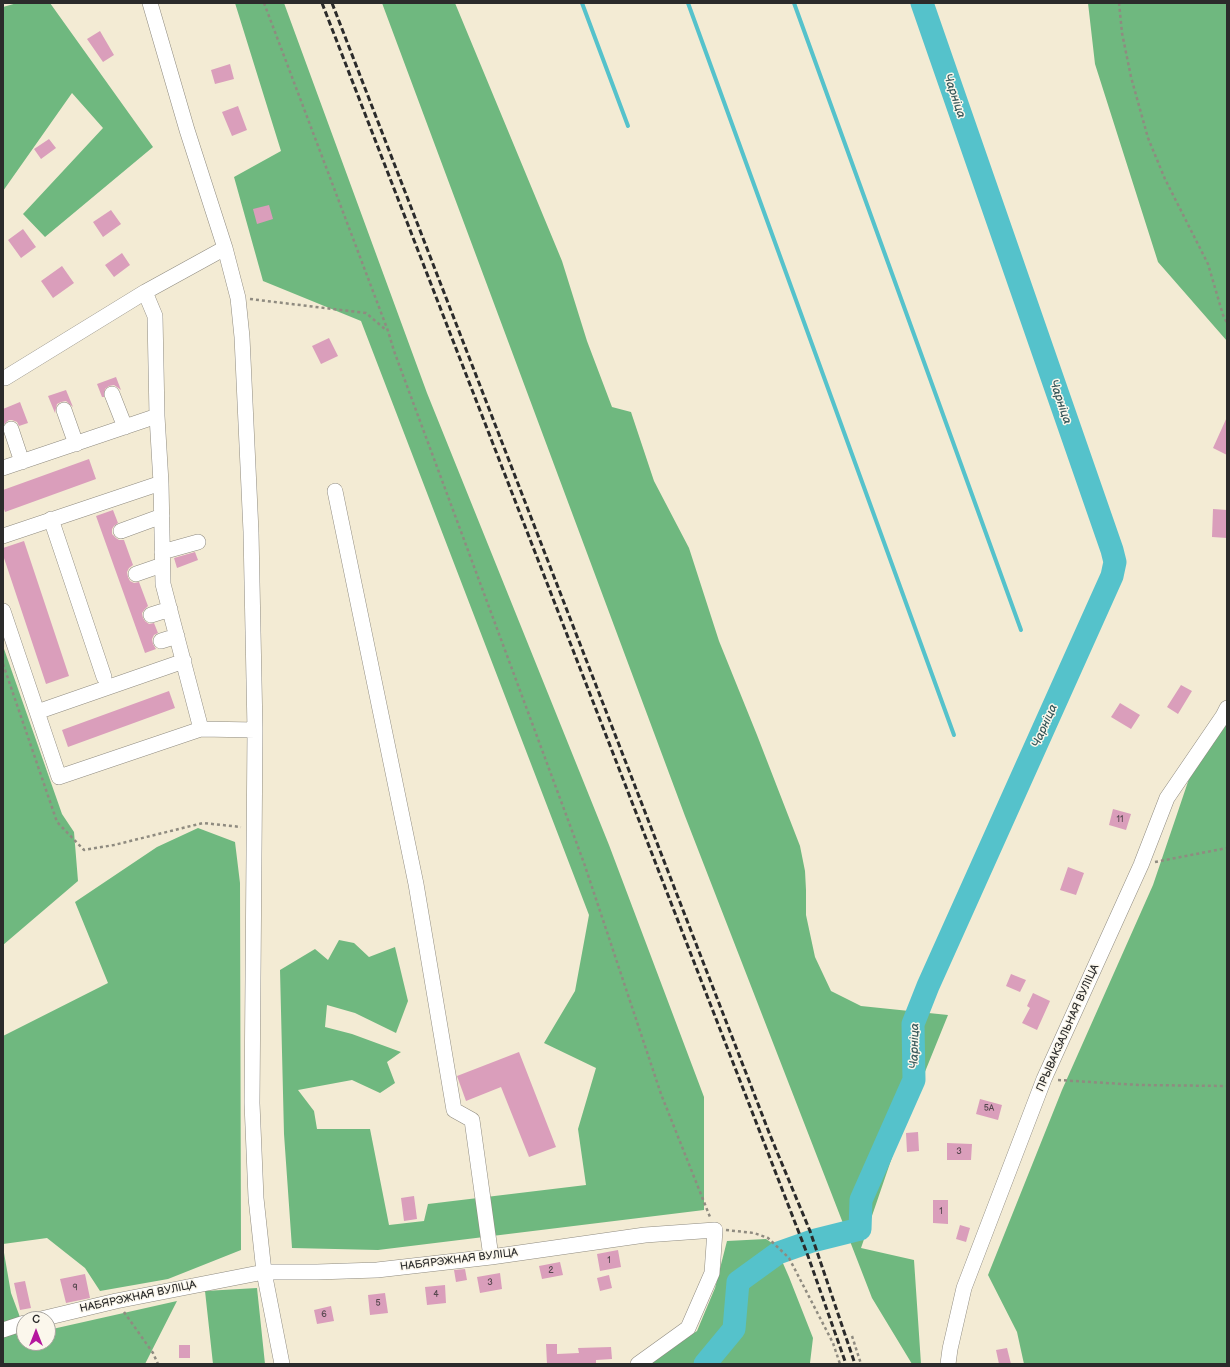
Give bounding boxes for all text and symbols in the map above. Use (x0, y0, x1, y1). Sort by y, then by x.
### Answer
water label: Чарніца (940, 72, 968, 120)
water label: Чарніца (1046, 378, 1074, 426)
water label: Чарніца (1029, 702, 1061, 750)
house number: 11 (1117, 815, 1123, 825)
street label: ПРЫВАКЗАЛЬНАЯ ВУЛІЦА (1034, 962, 1102, 1094)
water label: Чарніца (907, 1023, 923, 1069)
house number: 5А (984, 1104, 994, 1114)
house number: 3 (956, 1147, 962, 1157)
house number: 1 (939, 1207, 943, 1217)
street label: НАБЯРЭЖНАЯ ВУЛІЦА (399, 1246, 519, 1274)
house number: 1 (607, 1256, 611, 1266)
house number: 2 (548, 1266, 554, 1276)
street label: НАБЯРЭЖНАЯ ВУЛІЦА (79, 1278, 197, 1316)
house number: 3 (487, 1278, 493, 1288)
house number: 9 (72, 1283, 78, 1293)
house number: 4 (433, 1290, 439, 1300)
house number: 5 (375, 1299, 381, 1309)
house number: 6 (321, 1310, 327, 1320)
north arrow (16, 1311, 56, 1351)
text: С (32, 1313, 40, 1326)

